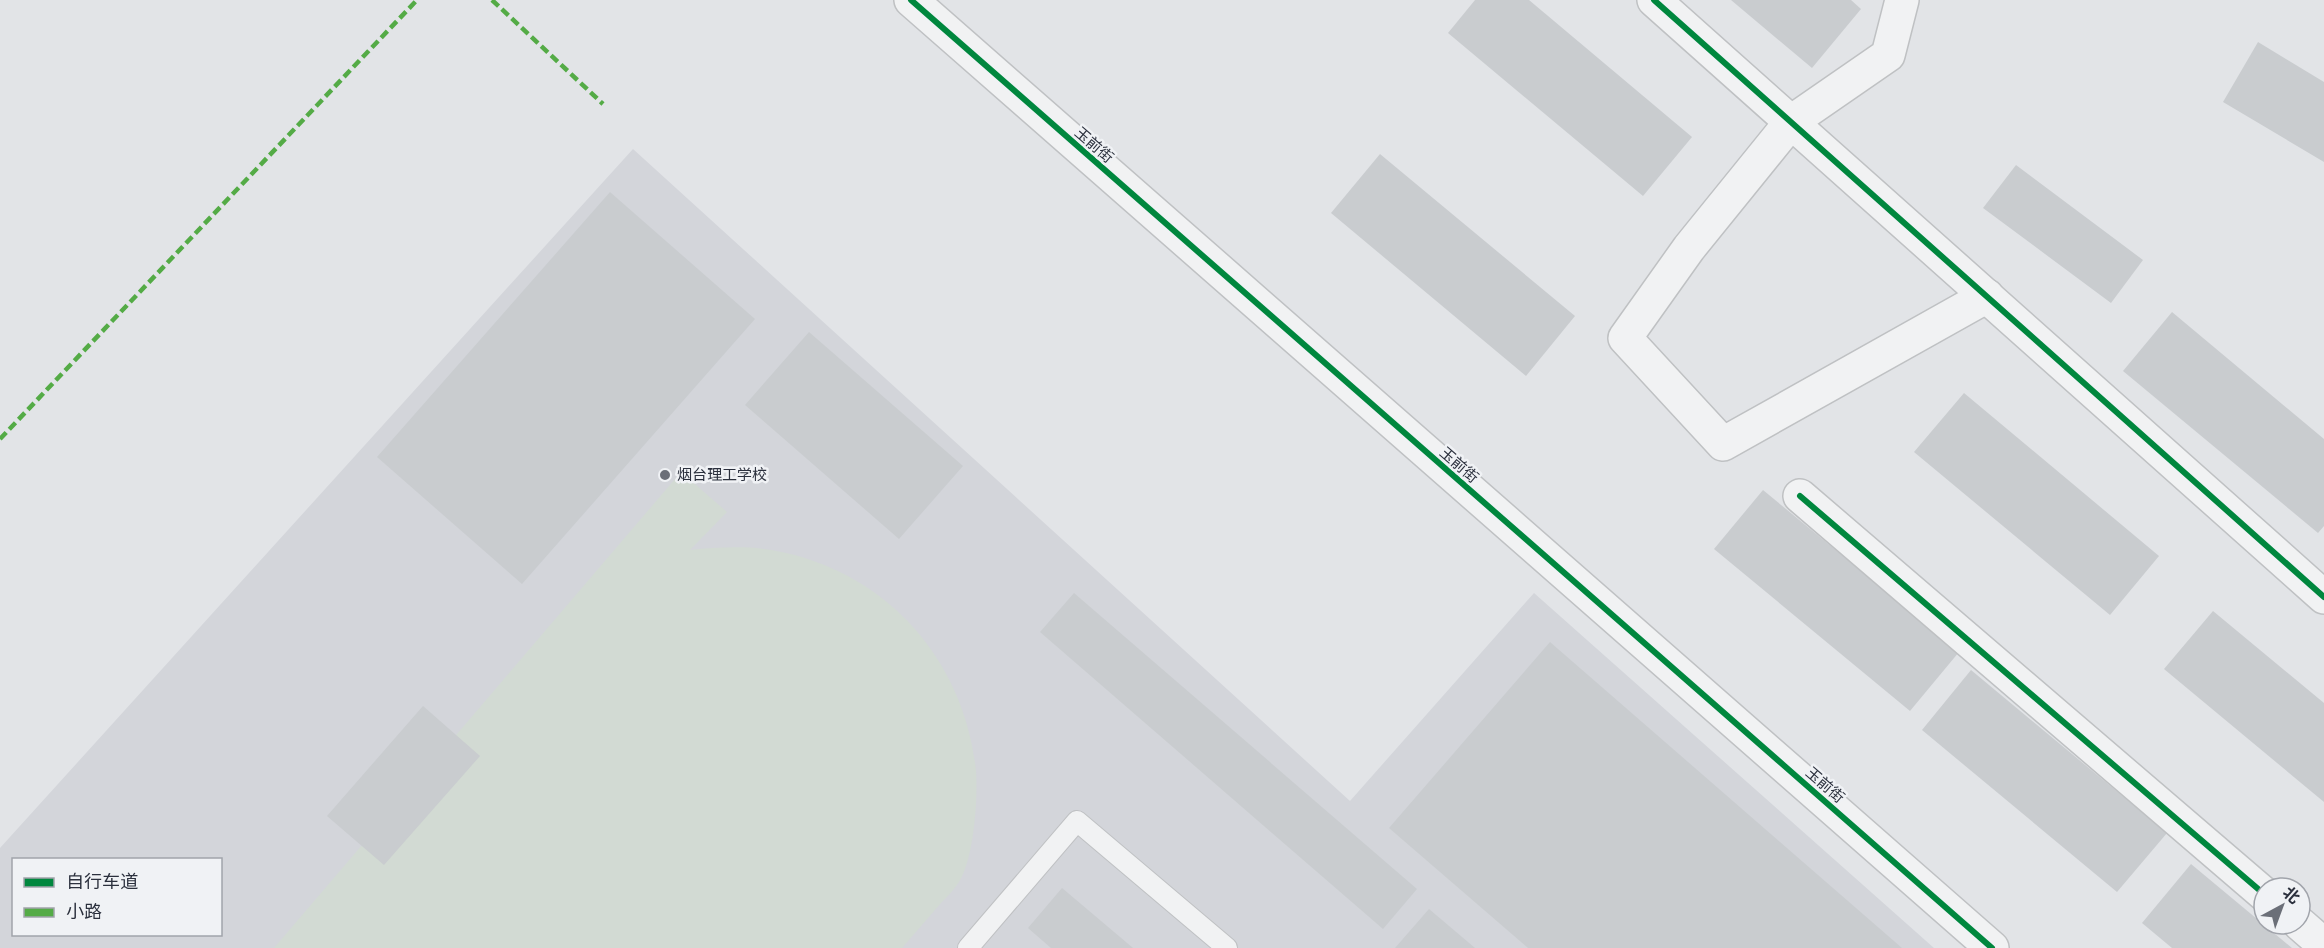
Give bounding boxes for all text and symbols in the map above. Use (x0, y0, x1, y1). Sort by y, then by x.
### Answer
street label: 玉前街 (1071, 123, 1117, 167)
street label: 玉前街 (1436, 443, 1482, 487)
place label: 烟台理工学校 (677, 466, 767, 484)
marker: 烟台理工学校 (658, 468, 672, 482)
street label: 玉前街 (1802, 763, 1848, 807)
legend (12, 858, 222, 936)
text: 自行车道 (66, 871, 138, 892)
north arrow (2252, 876, 2312, 936)
text: 北 (2279, 883, 2304, 907)
text: 小路 (66, 901, 102, 922)

